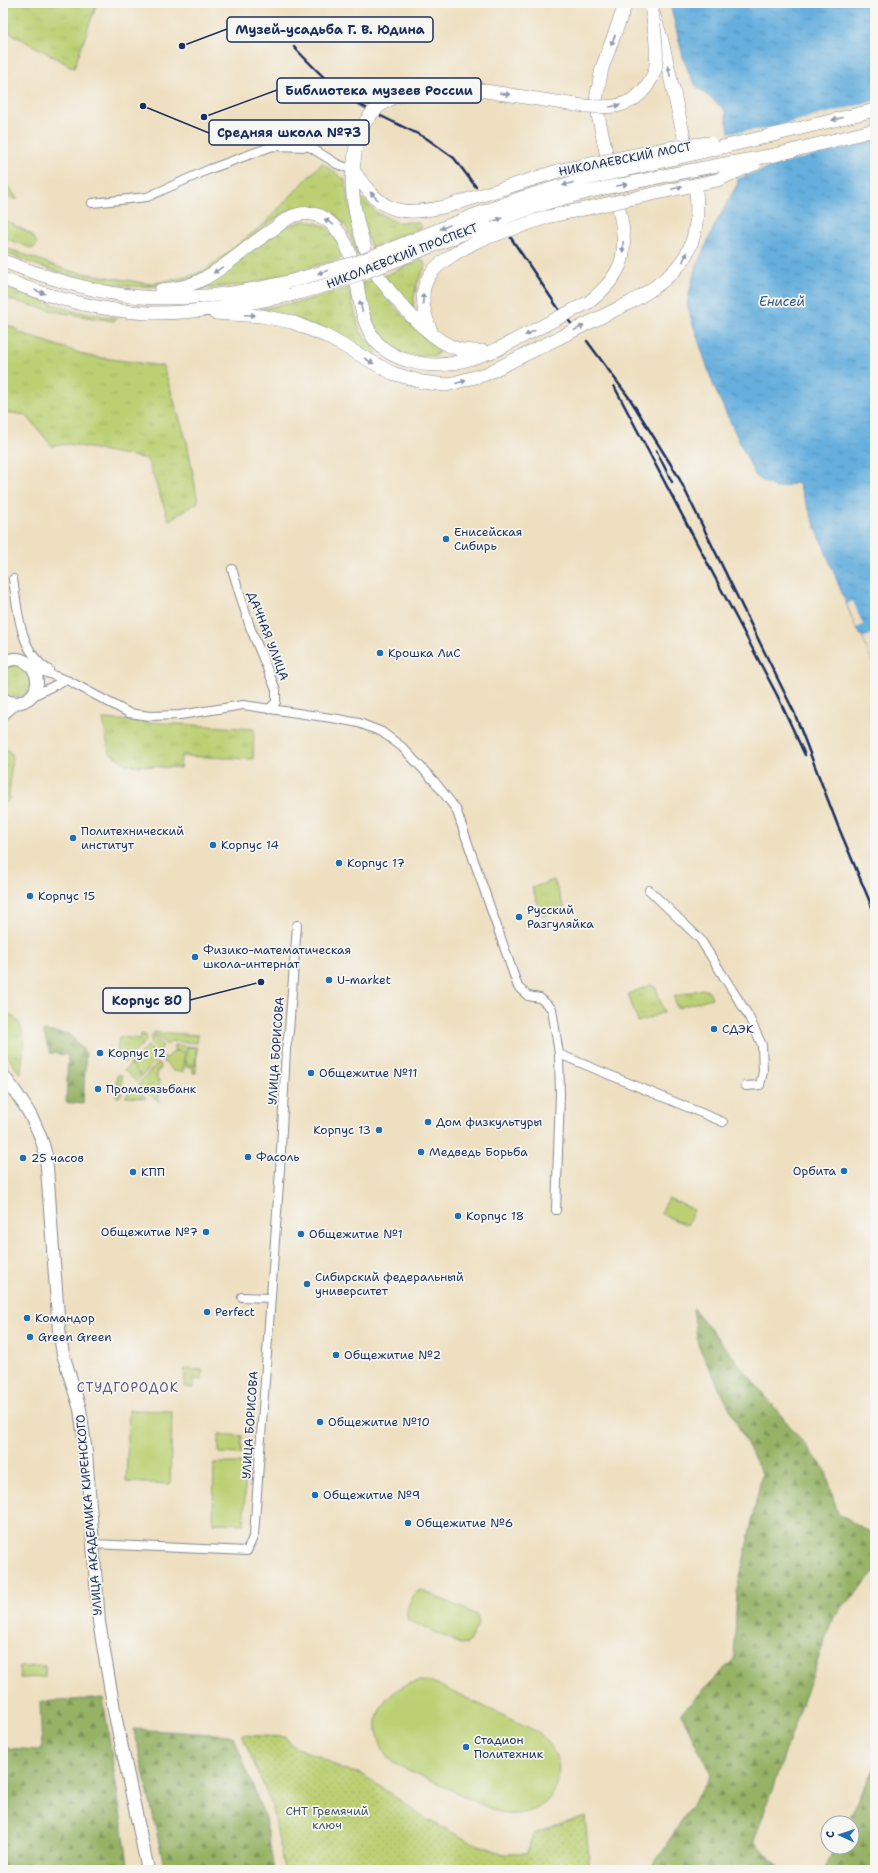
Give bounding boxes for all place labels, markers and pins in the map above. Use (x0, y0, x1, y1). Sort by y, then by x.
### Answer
callout: Музей-усадьба Г. В. Юдина (227, 17, 433, 42)
callout: Библиотека музеев России (277, 78, 481, 103)
callout: Средняя школа №73 (209, 120, 369, 145)
place label: Енисейская Сибирь (454, 524, 522, 554)
marker: Енисейская Сибирь (441, 534, 451, 544)
place label: Крошка ЛиС (388, 645, 461, 661)
marker: Крошка ЛиС (375, 648, 385, 658)
place label: Политехнический институт (81, 823, 184, 853)
marker: Политехнический институт (68, 833, 78, 843)
place label: Корпус 14 (221, 837, 279, 853)
marker: Корпус 14 (208, 840, 218, 850)
place label: Корпус 17 (347, 855, 405, 871)
marker: Корпус 17 (334, 858, 344, 868)
place label: Корпус 15 (38, 888, 95, 904)
marker: Корпус 15 (25, 891, 35, 901)
place label: Русский Разгуляйка (527, 902, 594, 932)
marker: Русский Разгуляйка (514, 912, 524, 922)
place label: Физико-математическая школа-интернат (203, 942, 351, 972)
marker: Физико-математическая школа-интернат (190, 952, 200, 962)
place label: U-market (337, 972, 391, 988)
marker: U-market (324, 975, 334, 985)
callout: Корпус 80 (103, 988, 190, 1013)
place label: СДЭК (722, 1021, 754, 1037)
marker: СДЭК (709, 1024, 719, 1034)
place label: Корпус 12 (108, 1045, 166, 1061)
marker: Корпус 12 (95, 1048, 105, 1058)
place label: Общежитие №11 (319, 1065, 417, 1081)
marker: Общежитие №11 (306, 1068, 316, 1078)
place label: Промсвязьбанк (106, 1081, 197, 1097)
marker: Промсвязьбанк (93, 1084, 103, 1094)
place label: Дом физкультуры (436, 1114, 542, 1130)
marker: Дом физкультуры (423, 1117, 433, 1127)
place label: Корпус 13 (313, 1122, 371, 1138)
marker: Корпус 13 (374, 1125, 384, 1135)
place label: Медведь Борьба (429, 1144, 528, 1160)
marker: Медведь Борьба (416, 1147, 426, 1157)
place label: Фасоль (256, 1149, 300, 1165)
place label: 25 часов (31, 1150, 84, 1166)
marker: Фасоль (243, 1152, 253, 1162)
marker: 25 часов (18, 1153, 28, 1163)
place label: Орбита (793, 1163, 837, 1179)
place label: КПП (141, 1164, 165, 1180)
marker: Орбита (839, 1166, 849, 1176)
marker: КПП (128, 1167, 138, 1177)
place label: Корпус 18 (466, 1208, 524, 1224)
marker: Корпус 18 (453, 1211, 463, 1221)
place label: Общежитие №7 (101, 1224, 198, 1240)
place label: Общежитие №1 (309, 1226, 403, 1242)
marker: Общежитие №7 (201, 1227, 211, 1237)
marker: Общежитие №1 (296, 1229, 306, 1239)
place label: Сибирский федеральный университет (315, 1269, 464, 1299)
marker: Сибирский федеральный университет (302, 1279, 312, 1289)
place label: Perfect (215, 1304, 255, 1320)
marker: Perfect (202, 1307, 212, 1317)
place label: Командор (35, 1310, 95, 1326)
marker: Командор (22, 1313, 32, 1323)
place label: Green Green (38, 1329, 112, 1345)
marker: Green Green (25, 1332, 35, 1342)
place label: Общежитие №2 (344, 1347, 441, 1363)
marker: Общежитие №2 (331, 1350, 341, 1360)
place label: Общежитие №10 (328, 1414, 430, 1430)
marker: Общежитие №10 (315, 1417, 325, 1427)
place label: Общежитие №9 (323, 1487, 420, 1503)
marker: Общежитие №9 (310, 1490, 320, 1500)
place label: Общежитие №6 (416, 1515, 513, 1531)
marker: Общежитие №6 (403, 1518, 413, 1528)
place label: Стадион Политехник (474, 1732, 544, 1762)
marker: Стадион Политехник (461, 1742, 471, 1752)

